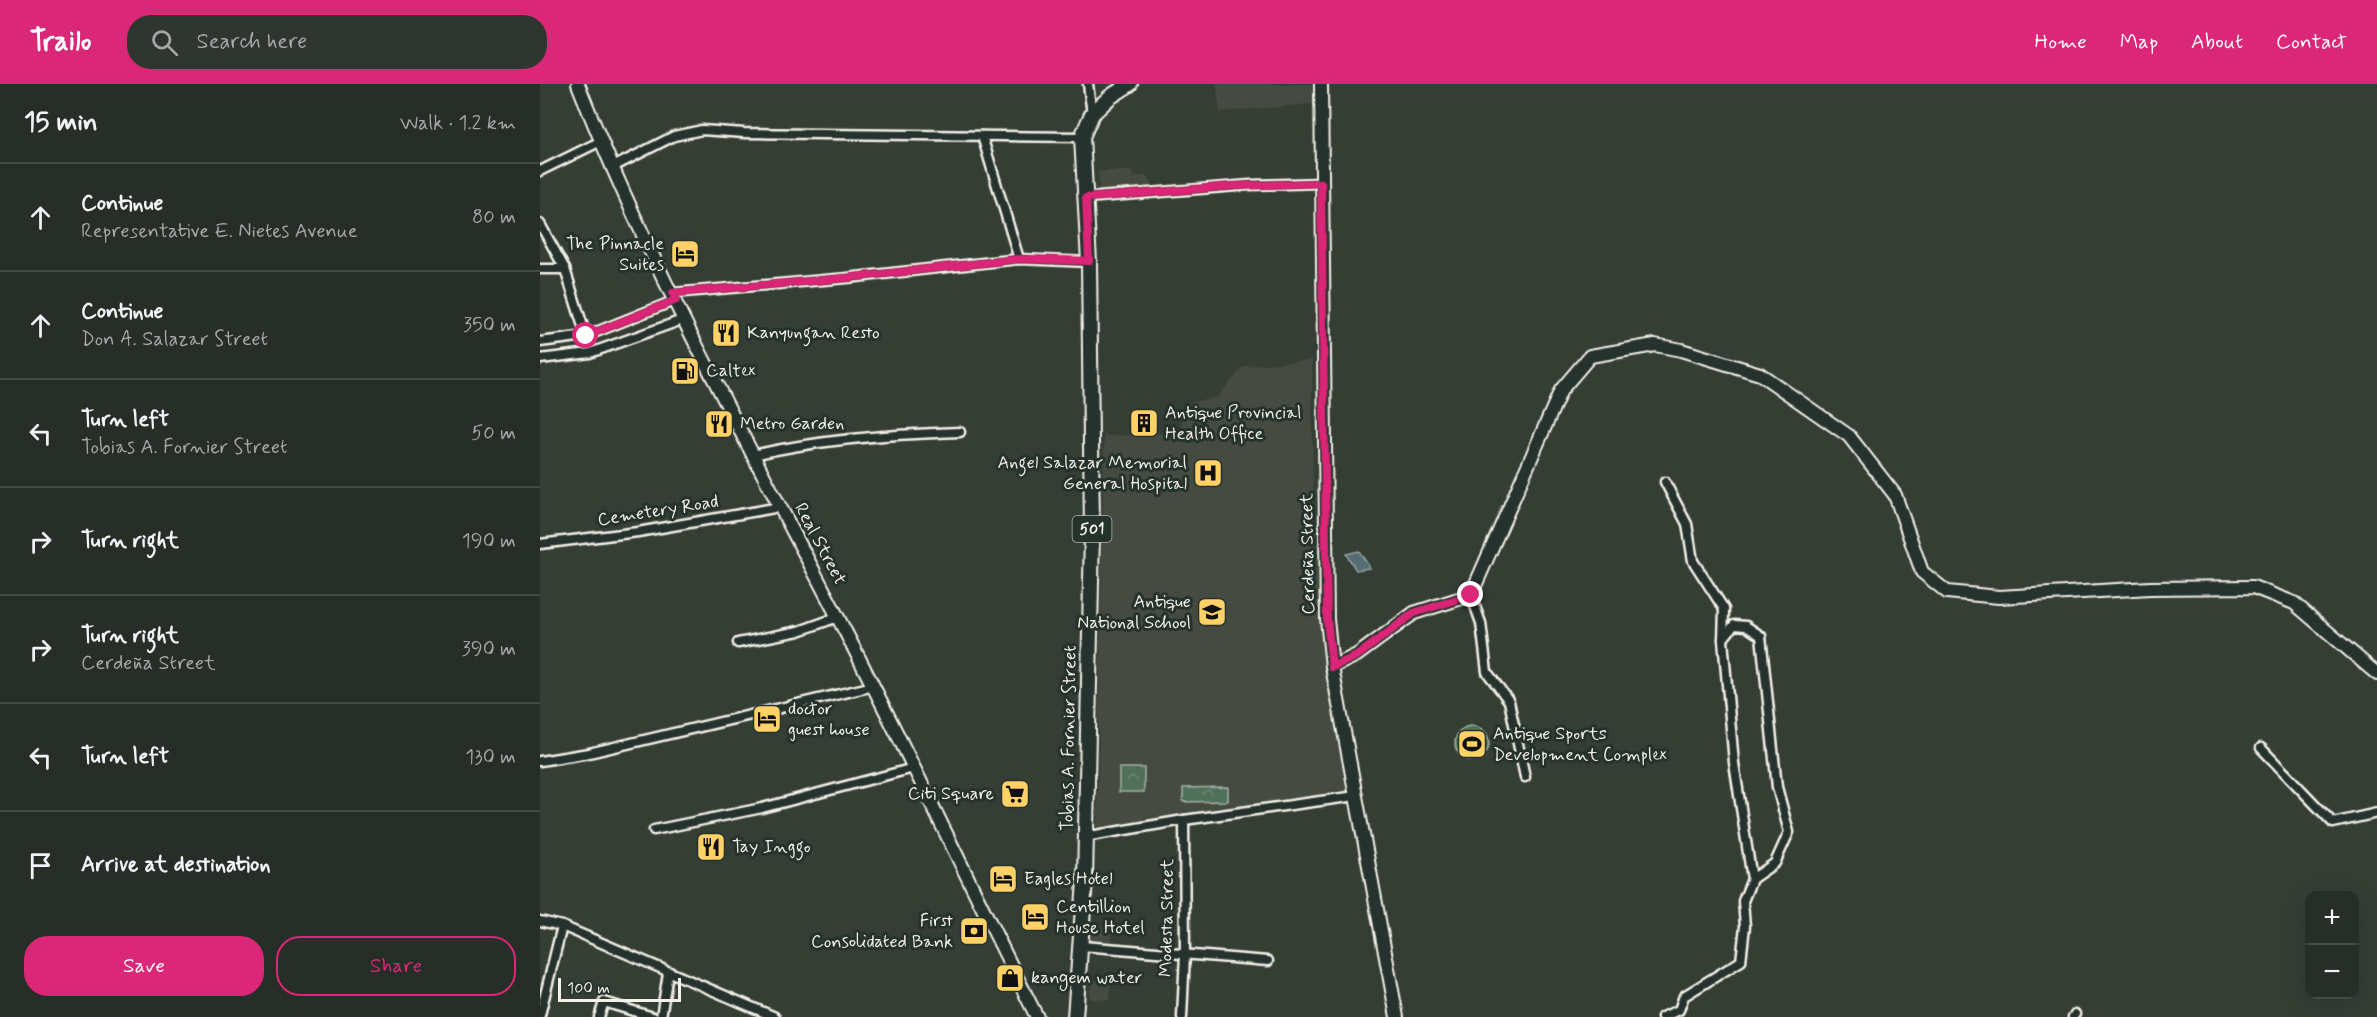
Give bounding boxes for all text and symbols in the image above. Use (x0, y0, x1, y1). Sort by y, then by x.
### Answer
search box (127, 15, 547, 69)
text: Trailo (30, 24, 91, 61)
icon: search (148, 26, 181, 59)
text: Search here (196, 28, 307, 56)
text: Home (2035, 28, 2087, 56)
text: Map (2120, 28, 2158, 56)
text: About (2191, 28, 2243, 56)
text: Contact (2276, 28, 2347, 56)
text: 15 min (24, 106, 98, 140)
text: Walk · 1.2 km (400, 110, 516, 137)
text: Continue (81, 190, 163, 218)
icon: ahead (24, 201, 57, 234)
text: 80 m (472, 204, 516, 231)
text: Representative E. Nietes Avenue (81, 218, 358, 245)
place label: The Pinnacle Suites (566, 232, 664, 277)
hotel icon: The Pinnacle Suites (669, 238, 701, 270)
text: Continue (81, 298, 163, 326)
icon: ahead (24, 309, 57, 342)
text: 350 m (463, 312, 516, 339)
restaurant icon: Kanyungan Resto (710, 317, 742, 349)
place label: Kanyungan Resto (747, 321, 880, 347)
route start (572, 322, 598, 348)
text: Don A. Salazar Street (81, 326, 268, 353)
fuel station icon: Caltex (669, 355, 701, 387)
place label: Caltex (706, 359, 756, 383)
place label: Antique Provincial Health Office (1165, 401, 1302, 446)
text: Turn left (81, 406, 169, 434)
building icon: Antique Provincial Health Office (1128, 407, 1160, 439)
restaurant icon: Metro Garden (703, 408, 735, 440)
place label: Metro Garden (740, 412, 844, 436)
icon: left (24, 417, 57, 450)
text: 50 m (471, 420, 516, 447)
text: Tobias A. Fornier Street (81, 434, 287, 461)
place label: Angel Salazar Memorial General Hospital (997, 451, 1187, 496)
hospital icon: Angel Salazar Memorial General Hospital (1192, 457, 1224, 489)
street label: Cemetery Road (596, 490, 720, 532)
street label: Cerdeña Street (1295, 493, 1321, 615)
street label: Real Street (788, 499, 852, 589)
road number: 501 (1072, 516, 1112, 542)
icon: right (24, 525, 57, 558)
text: Turn right (81, 527, 179, 555)
text: 190 m (462, 528, 516, 555)
route end (1457, 581, 1483, 607)
place label: Antique National School (1077, 590, 1191, 635)
school or university icon: Antique National School (1196, 596, 1228, 628)
text: Turn right (81, 622, 179, 650)
icon: right (24, 633, 57, 666)
text: 390 m (462, 636, 516, 663)
street label: Tobias A. Fornier Street (1055, 645, 1083, 831)
text: Cerdeña Street (81, 650, 216, 677)
place label: doctor guest house (788, 697, 870, 742)
hotel icon: doctor guest house (751, 703, 783, 735)
place label: Antique Sports Development Complex (1493, 722, 1667, 767)
sports icon: Antique Sports Development Complex (1456, 728, 1488, 760)
icon: left (24, 741, 57, 774)
text: Turn left (81, 743, 169, 771)
text: 130 m (465, 744, 516, 771)
supermarket icon: Citi Square (999, 778, 1031, 810)
place label: Citi Square (908, 782, 994, 806)
restaurant icon: Tay Inggo (695, 831, 727, 863)
place label: Tay Inggo (732, 835, 811, 861)
icon: arrive (24, 849, 57, 882)
text: Arrive at destination (81, 851, 271, 879)
street label: Modesta Street (1154, 858, 1180, 977)
hotel icon: Eagles Hotel (987, 863, 1019, 895)
place label: Eagles Hotel (1024, 867, 1113, 891)
map controls (2305, 891, 2359, 999)
button: + (2305, 891, 2359, 945)
place label: Centillion House Hotel (1056, 895, 1145, 940)
hotel icon: Centillion House Hotel (1019, 901, 1051, 933)
place label: First Consolidated Bank (811, 909, 954, 954)
bank icon: First Consolidated Bank (958, 915, 990, 947)
button: Save (24, 936, 264, 996)
button: Share (276, 936, 516, 996)
button: − (2305, 945, 2359, 999)
shop icon: kangem water (994, 962, 1026, 994)
place label: kangem water (1031, 966, 1143, 991)
scale bar (558, 975, 681, 1002)
text: 100 m (567, 978, 610, 999)

